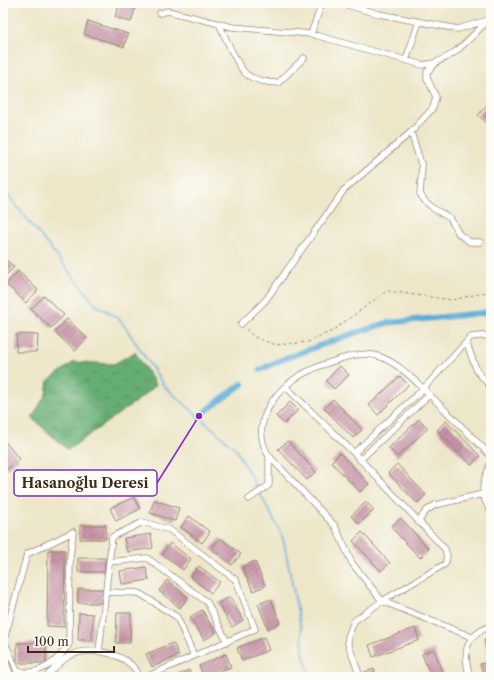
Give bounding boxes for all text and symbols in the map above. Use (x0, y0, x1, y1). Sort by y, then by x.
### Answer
callout: Hasanoğlu Deresi (14, 470, 157, 496)
text: Hasanoğlu Deresi (22, 474, 148, 492)
scale bar (28, 628, 114, 654)
text: 100 m (34, 634, 69, 649)

